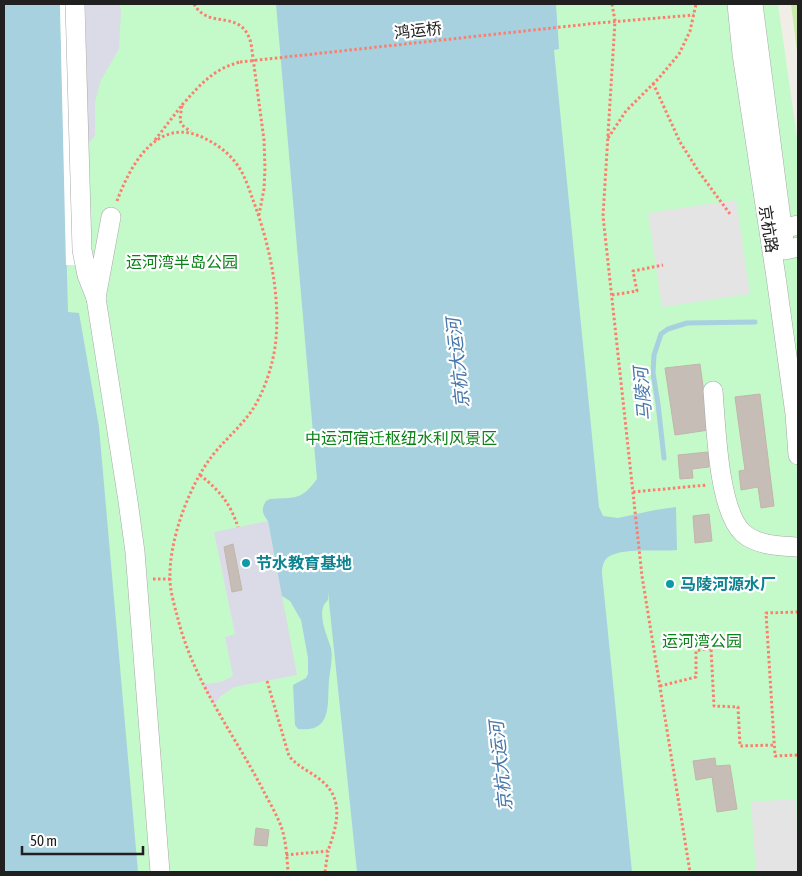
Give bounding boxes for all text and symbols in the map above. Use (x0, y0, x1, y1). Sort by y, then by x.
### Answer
street label: 鸿运桥 (393, 19, 443, 41)
street label: 京杭路 (756, 204, 782, 254)
park label: 运河湾半岛公园 (126, 253, 238, 271)
water label: 京杭大运河 (442, 314, 473, 409)
water label: 马陵河 (629, 363, 655, 422)
park label: 中运河宿迁枢纽水利风景区 (305, 429, 497, 447)
place label: 节水教育基地 (256, 554, 352, 572)
marker: 节水教育基地 (240, 557, 252, 569)
place label: 马陵河源水厂 (680, 575, 776, 593)
marker: 马陵河源水厂 (664, 578, 676, 590)
park label: 运河湾公园 (662, 632, 742, 650)
water label: 京杭大运河 (485, 717, 516, 812)
scale bar (22, 824, 144, 856)
text: 50 m (30, 832, 57, 849)

